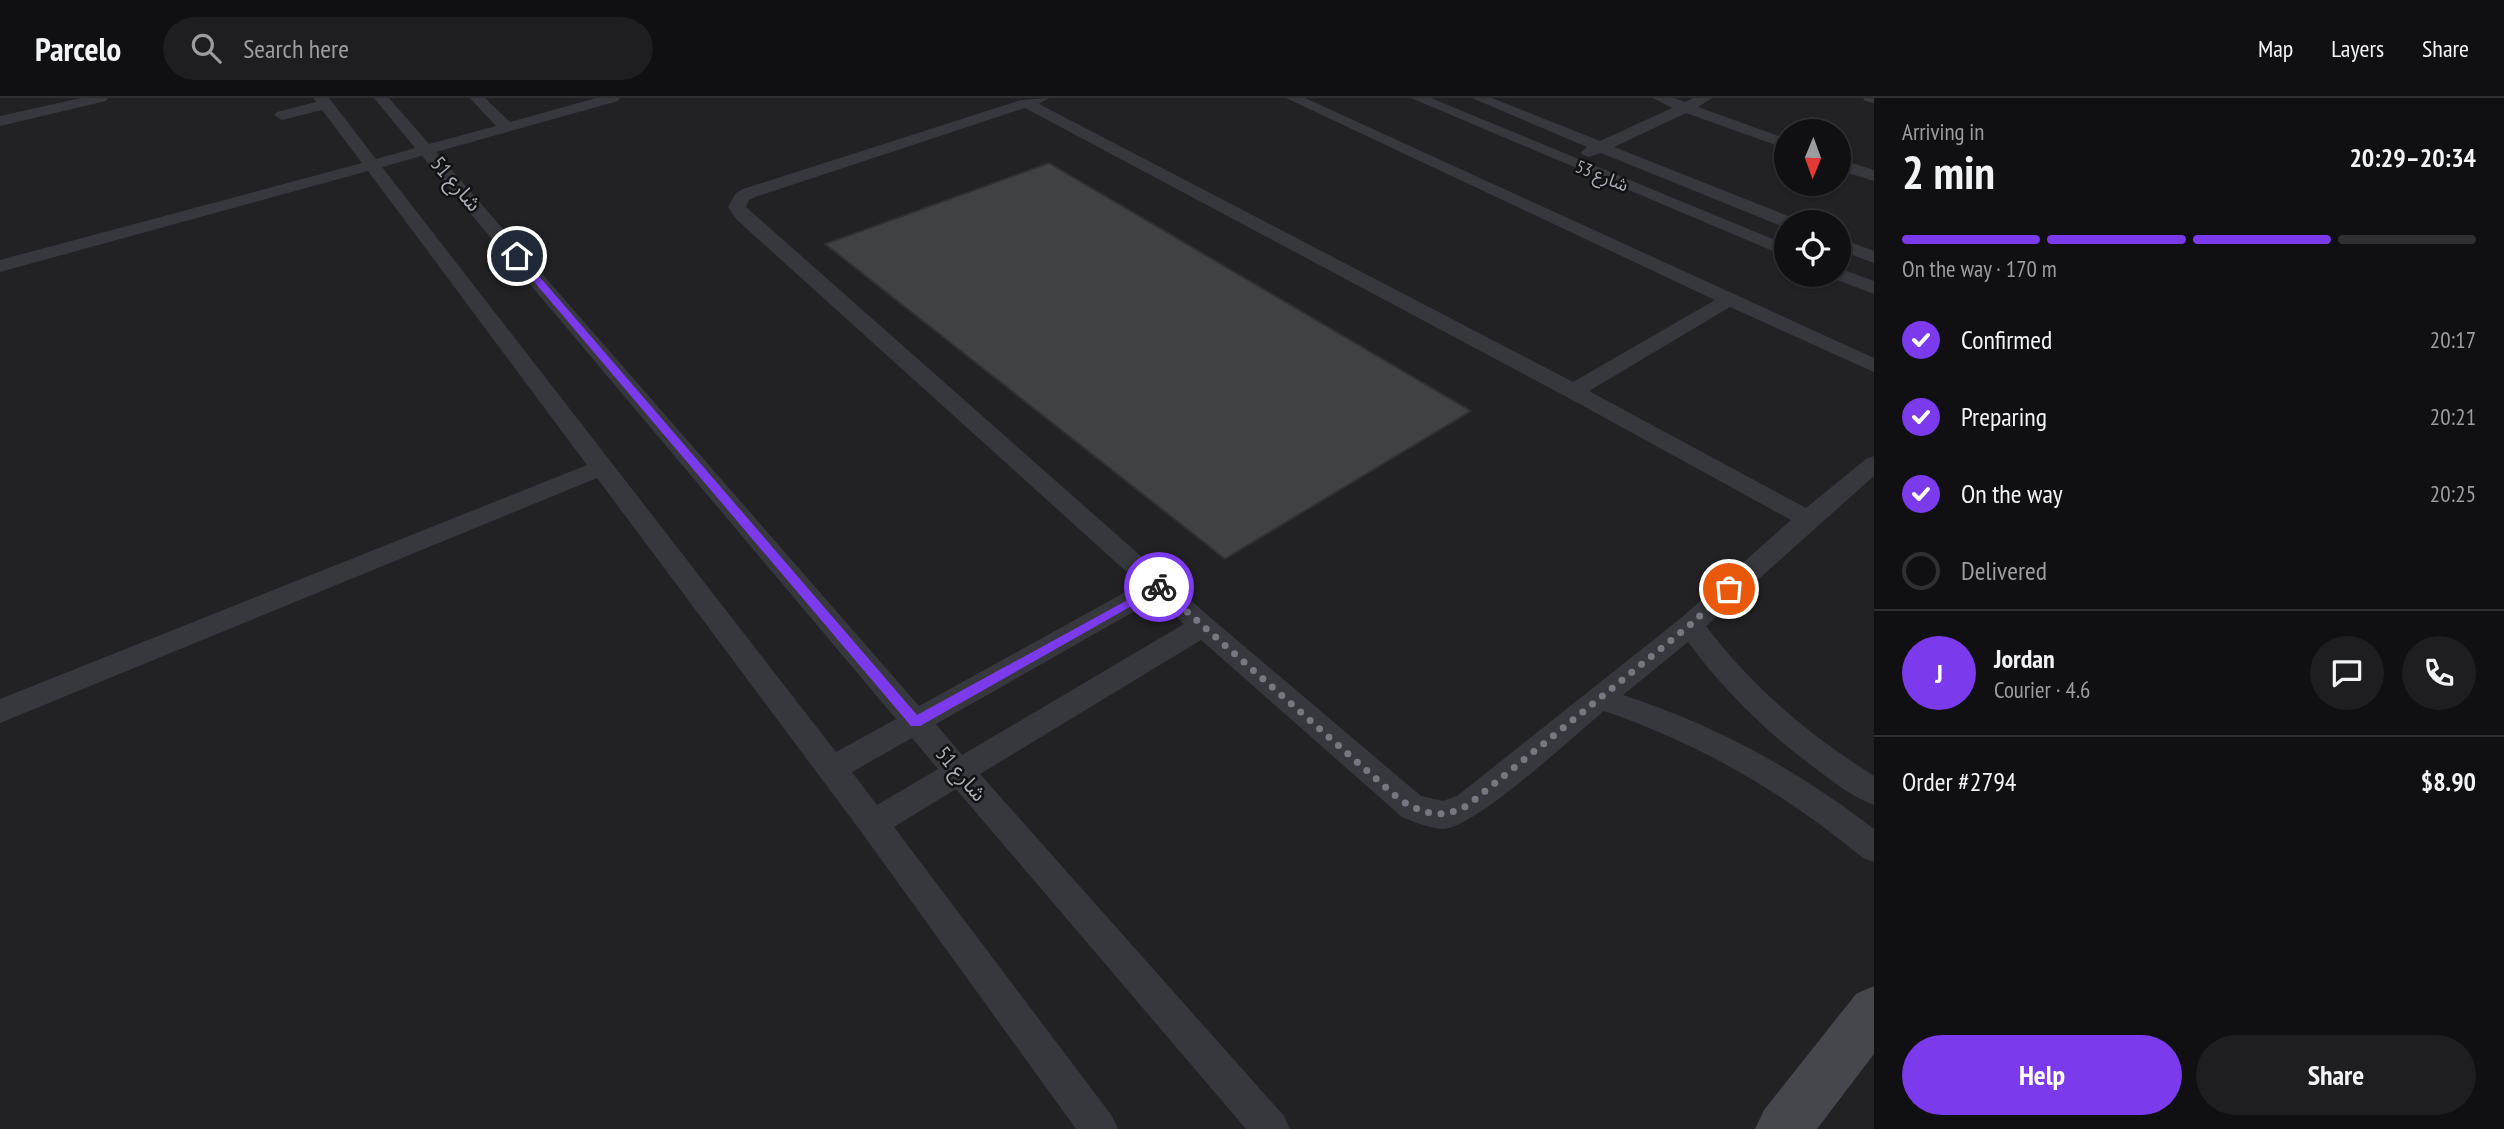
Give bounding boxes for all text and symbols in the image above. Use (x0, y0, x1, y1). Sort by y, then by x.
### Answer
search box (163, 17, 653, 80)
text: Parcelo (35, 27, 121, 70)
icon: search (187, 29, 225, 67)
text: Search here (243, 32, 349, 65)
text: Map (2258, 33, 2293, 64)
text: Layers (2331, 33, 2384, 64)
text: Share (2422, 33, 2469, 64)
text: Arriving in (1902, 117, 1984, 146)
north arrow (1774, 119, 1852, 196)
map controls (1774, 119, 1851, 287)
text: 20:29–20:34 (2349, 141, 2476, 174)
text: 2 min (1902, 142, 1995, 202)
street label: شارع 51 (424, 151, 488, 218)
street label: شارع 53 (1571, 155, 1632, 199)
button: locate (1774, 210, 1851, 287)
pin (487, 226, 547, 286)
icon: home (498, 237, 536, 275)
text: On the way · 170 m (1902, 254, 2057, 283)
icon: check (1902, 321, 1940, 359)
text: Confirmed (1961, 323, 2052, 356)
text: 20:17 (2430, 325, 2476, 354)
icon: check (1902, 398, 1940, 436)
text: Preparing (1961, 400, 2047, 433)
text: 20:21 (2430, 402, 2476, 431)
icon: check (1902, 475, 1940, 513)
text: On the way (1961, 477, 2063, 510)
text: 20:25 (2430, 479, 2476, 508)
courier (1124, 552, 1194, 622)
text: Delivered (1961, 554, 2047, 587)
pin (1699, 559, 1759, 619)
icon: bike (1140, 568, 1178, 606)
icon: bag (1710, 570, 1748, 608)
button: chat (2310, 636, 2384, 710)
button: phone (2402, 636, 2476, 710)
text: Jordan (1994, 642, 2055, 675)
text: J (1935, 657, 1943, 690)
text: Courier · 4.6 (1994, 675, 2090, 704)
street label: شارع 51 (929, 741, 993, 808)
text: Order #2794 (1902, 765, 2017, 798)
text: $8.90 (2421, 765, 2476, 798)
button: Help (1902, 1035, 2182, 1115)
button: Share (2196, 1035, 2476, 1115)

